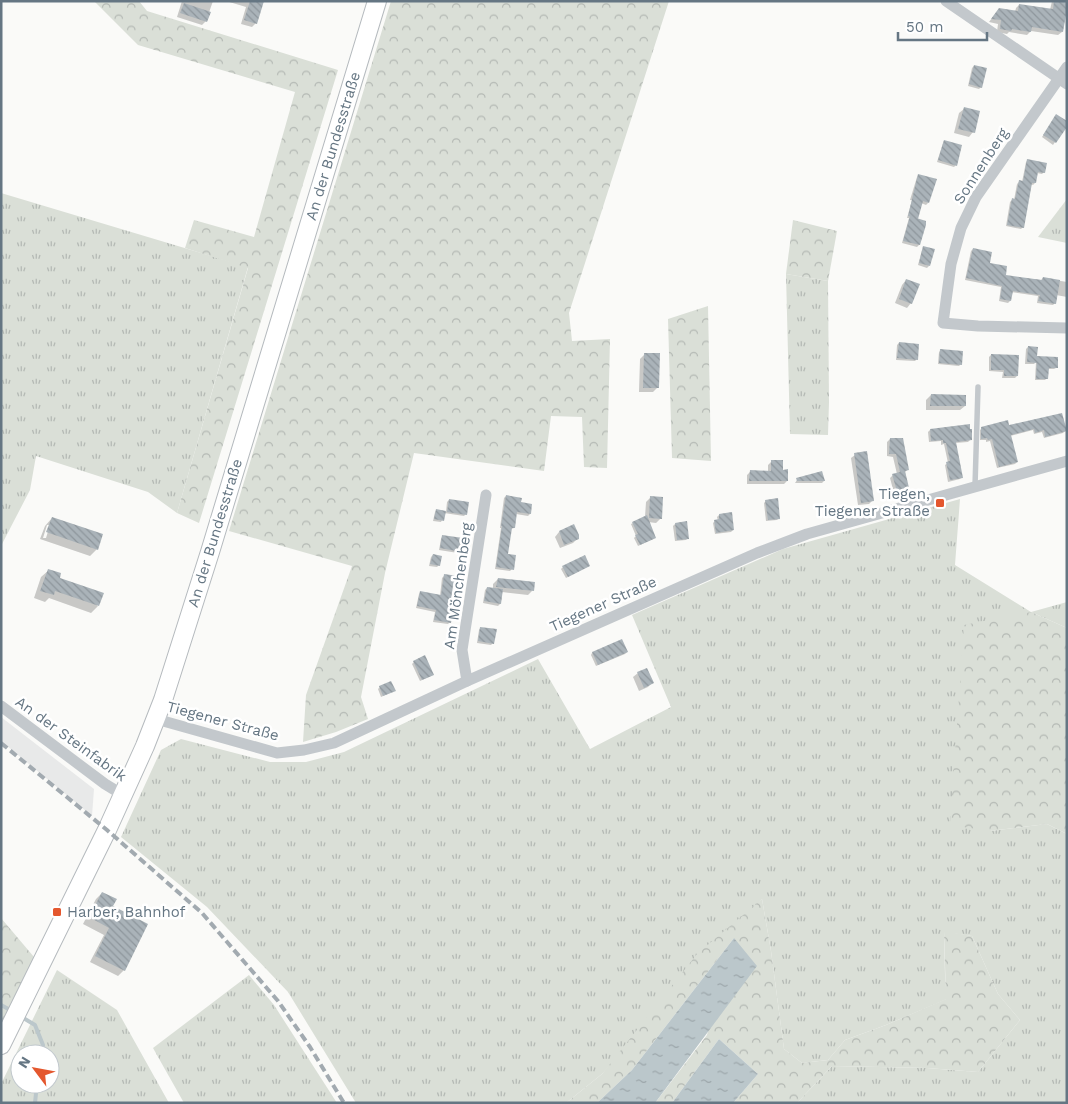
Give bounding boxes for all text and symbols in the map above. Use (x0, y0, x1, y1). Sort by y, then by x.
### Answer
scale bar (898, 10, 987, 42)
text: 50 m (906, 18, 943, 36)
street label: An der Bundesstraße (302, 70, 364, 222)
street label: Sonnenberg (950, 125, 1012, 207)
street label: An der Bundesstraße (184, 457, 246, 609)
place label: Tiegen, Tiegener Straße (815, 485, 930, 520)
marker: Tiegen, Tiegener Straße (934, 497, 946, 509)
street label: Am Mönchenberg (440, 522, 476, 650)
street label: Tiegener Straße (547, 572, 659, 636)
street label: An der Steinfabrik (12, 693, 130, 786)
street label: Tiegener Straße (165, 697, 281, 745)
place label: Harber, Bahnhof (67, 903, 186, 921)
marker: Harber, Bahnhof (51, 906, 63, 918)
north arrow (10, 1044, 60, 1094)
text: N (14, 1053, 34, 1071)

